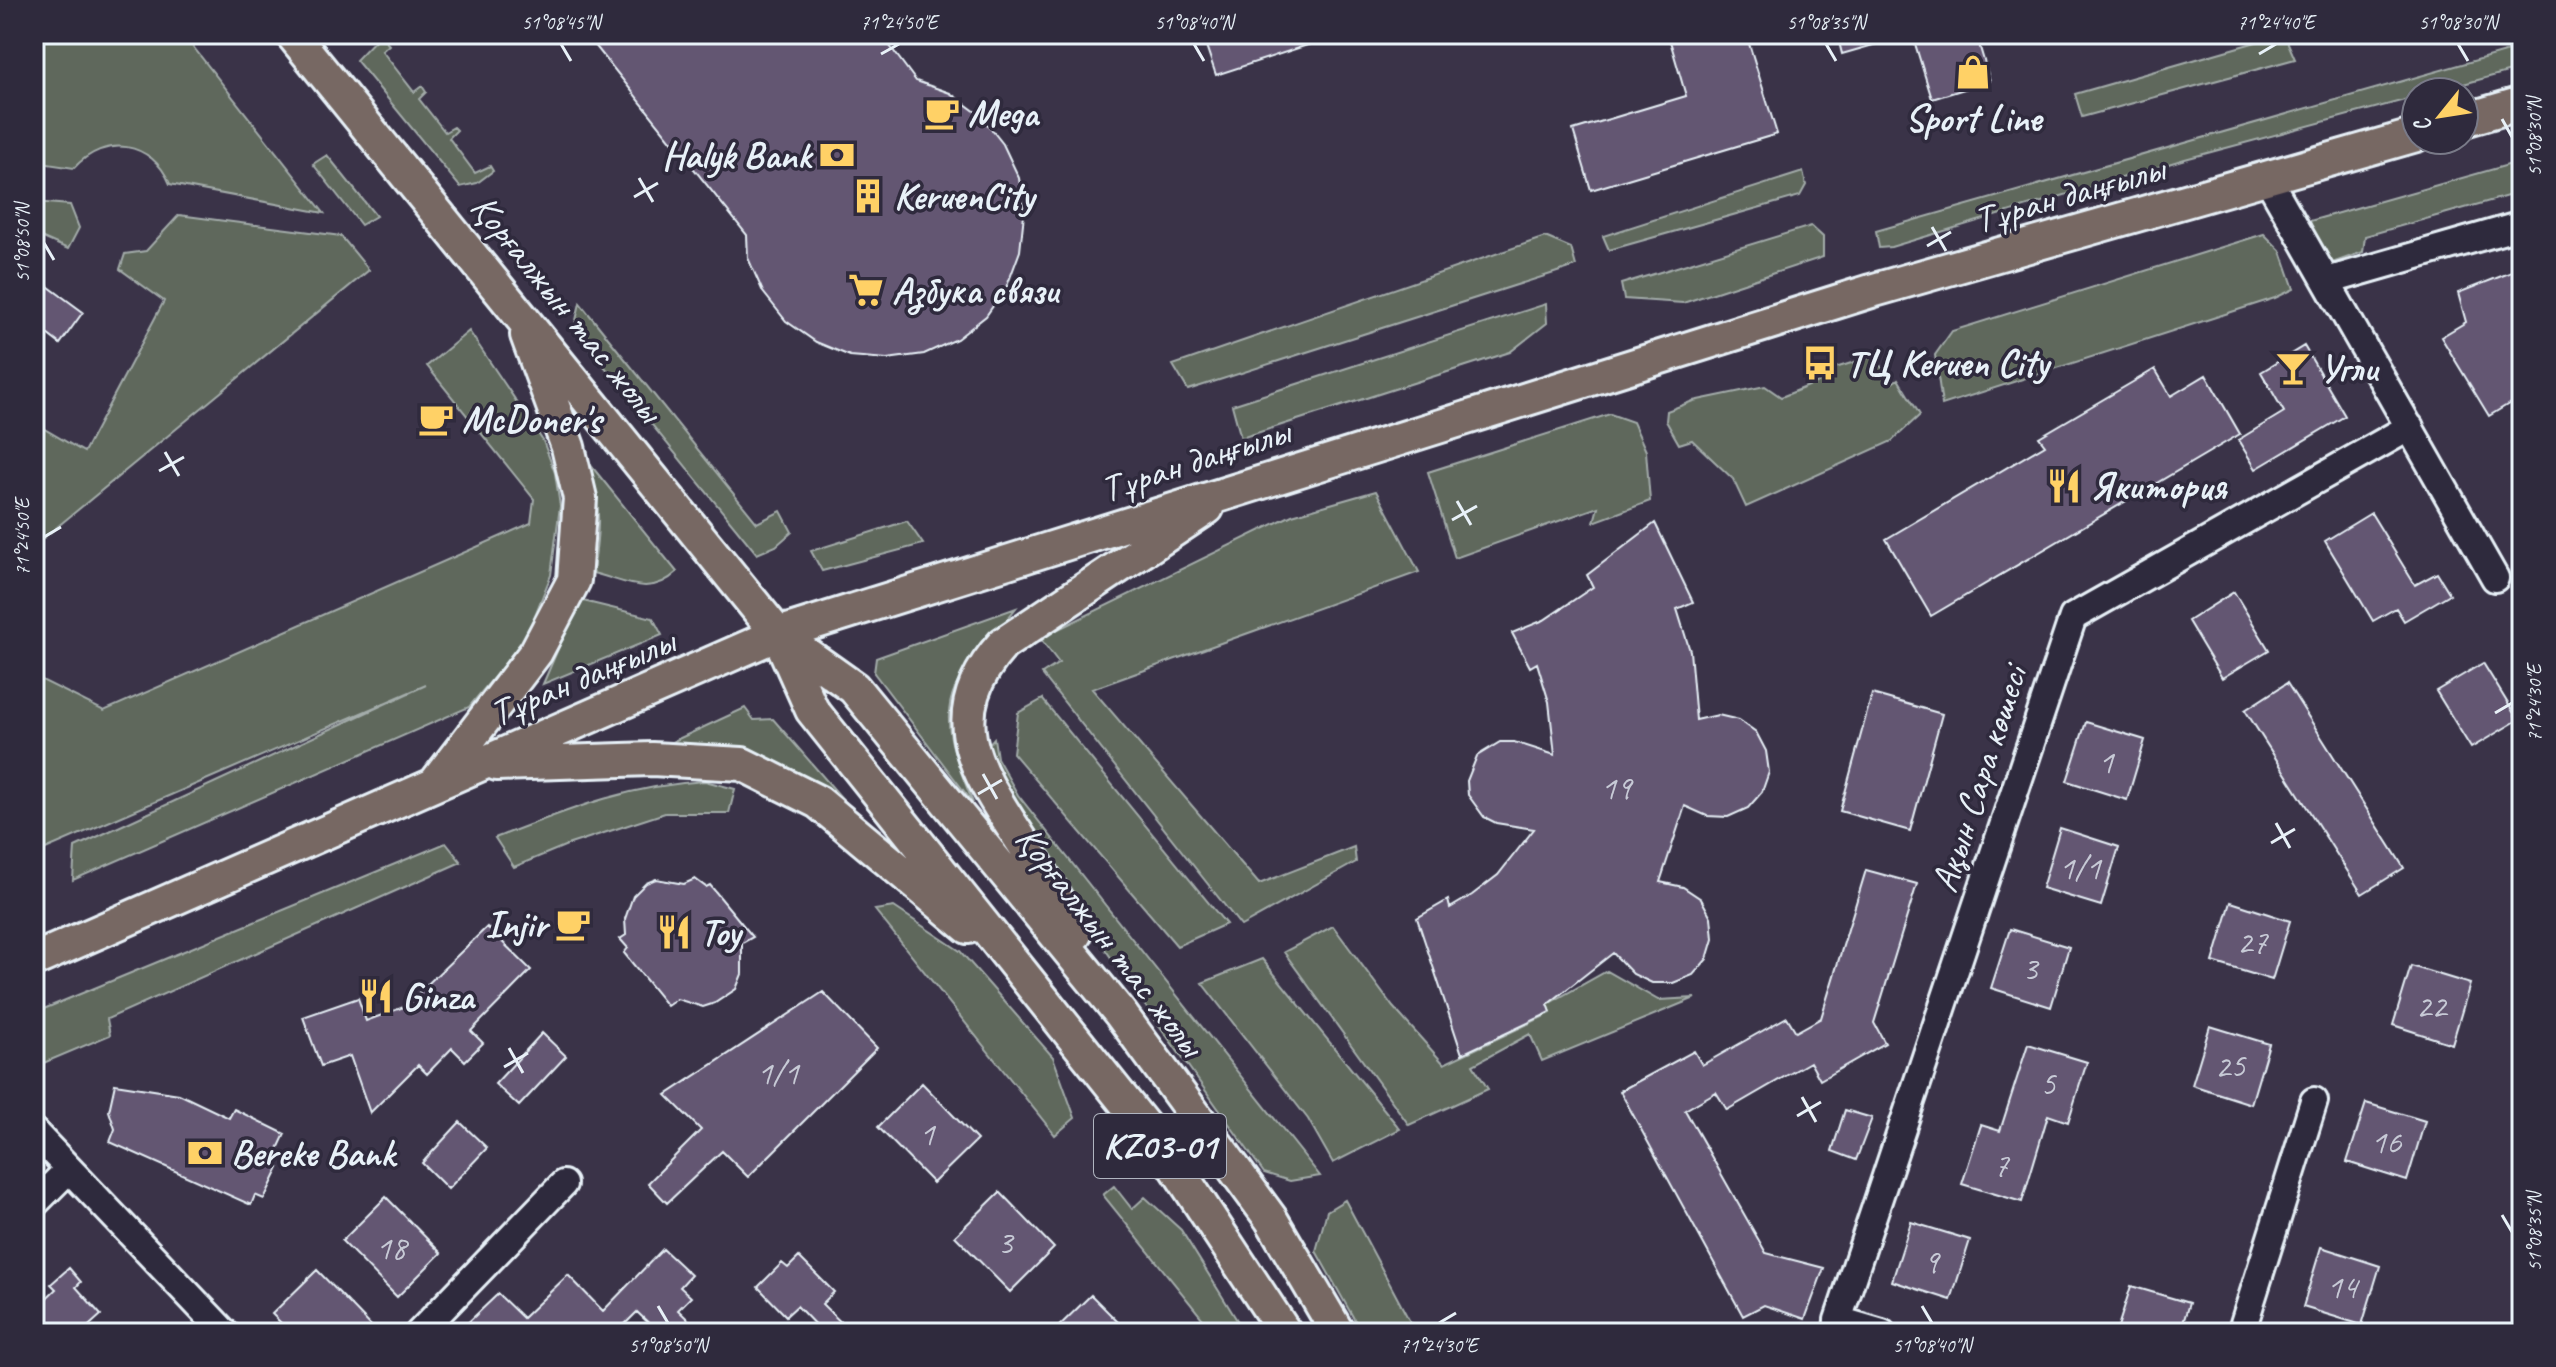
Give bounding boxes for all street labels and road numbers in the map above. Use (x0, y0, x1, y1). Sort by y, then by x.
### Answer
street label: Тұран даңғылы (1968, 144, 2173, 244)
street label: Қорғалжын тас жолы (461, 185, 675, 434)
street label: Тұран даңғылы (1095, 406, 1298, 513)
street label: Тұран даңғылы (483, 616, 684, 737)
street label: Ақын Сара көшесі (1920, 656, 2039, 898)
street label: Қорғалжын тас жолы (1005, 816, 1216, 1068)
road number: KZ03-01 (1094, 1114, 1226, 1178)

